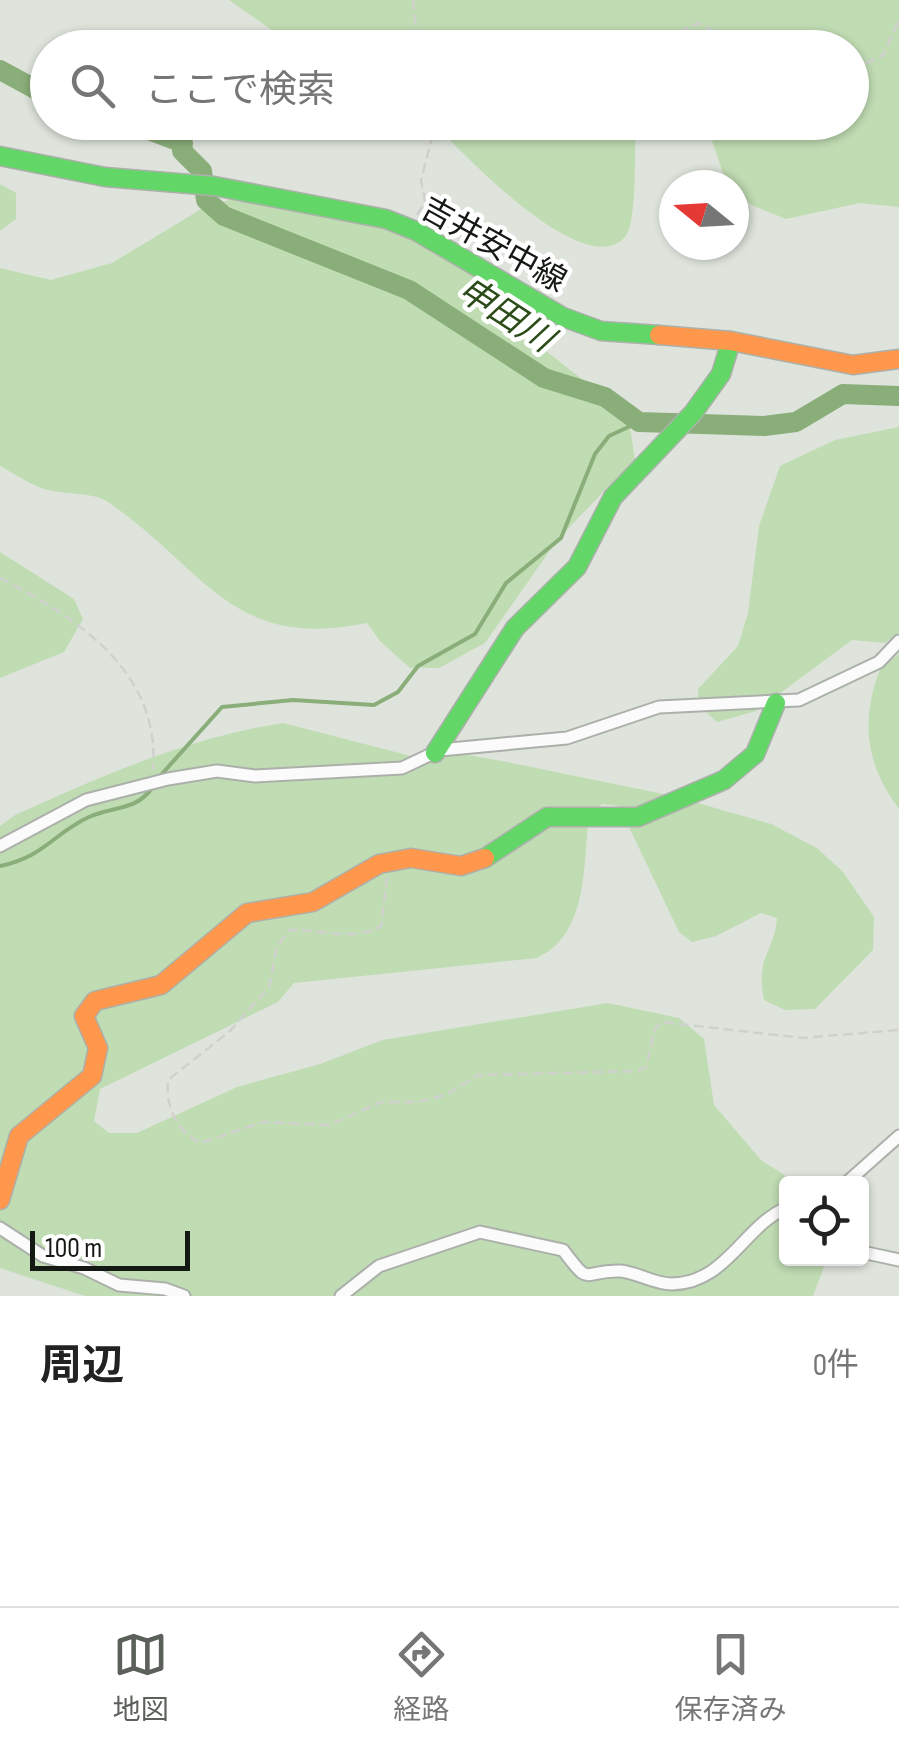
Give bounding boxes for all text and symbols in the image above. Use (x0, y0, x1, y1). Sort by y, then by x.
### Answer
search box (30, 30, 869, 140)
icon: search (65, 58, 120, 113)
text: ここで検索 (145, 68, 335, 113)
north arrow (659, 170, 749, 260)
street label: 吉井安中線 (414, 189, 573, 301)
water label: 申田川 (449, 269, 564, 364)
map controls (779, 1176, 869, 1266)
button: locate (779, 1176, 869, 1266)
scale bar (30, 1226, 190, 1270)
text: 100 m (45, 1232, 102, 1265)
text: 周辺 (40, 1341, 124, 1392)
text: 0件 (813, 1346, 859, 1385)
tab: 地図 (112, 1627, 169, 1727)
tab: 経路 (393, 1627, 450, 1727)
tab: 保存済み (674, 1627, 787, 1727)

